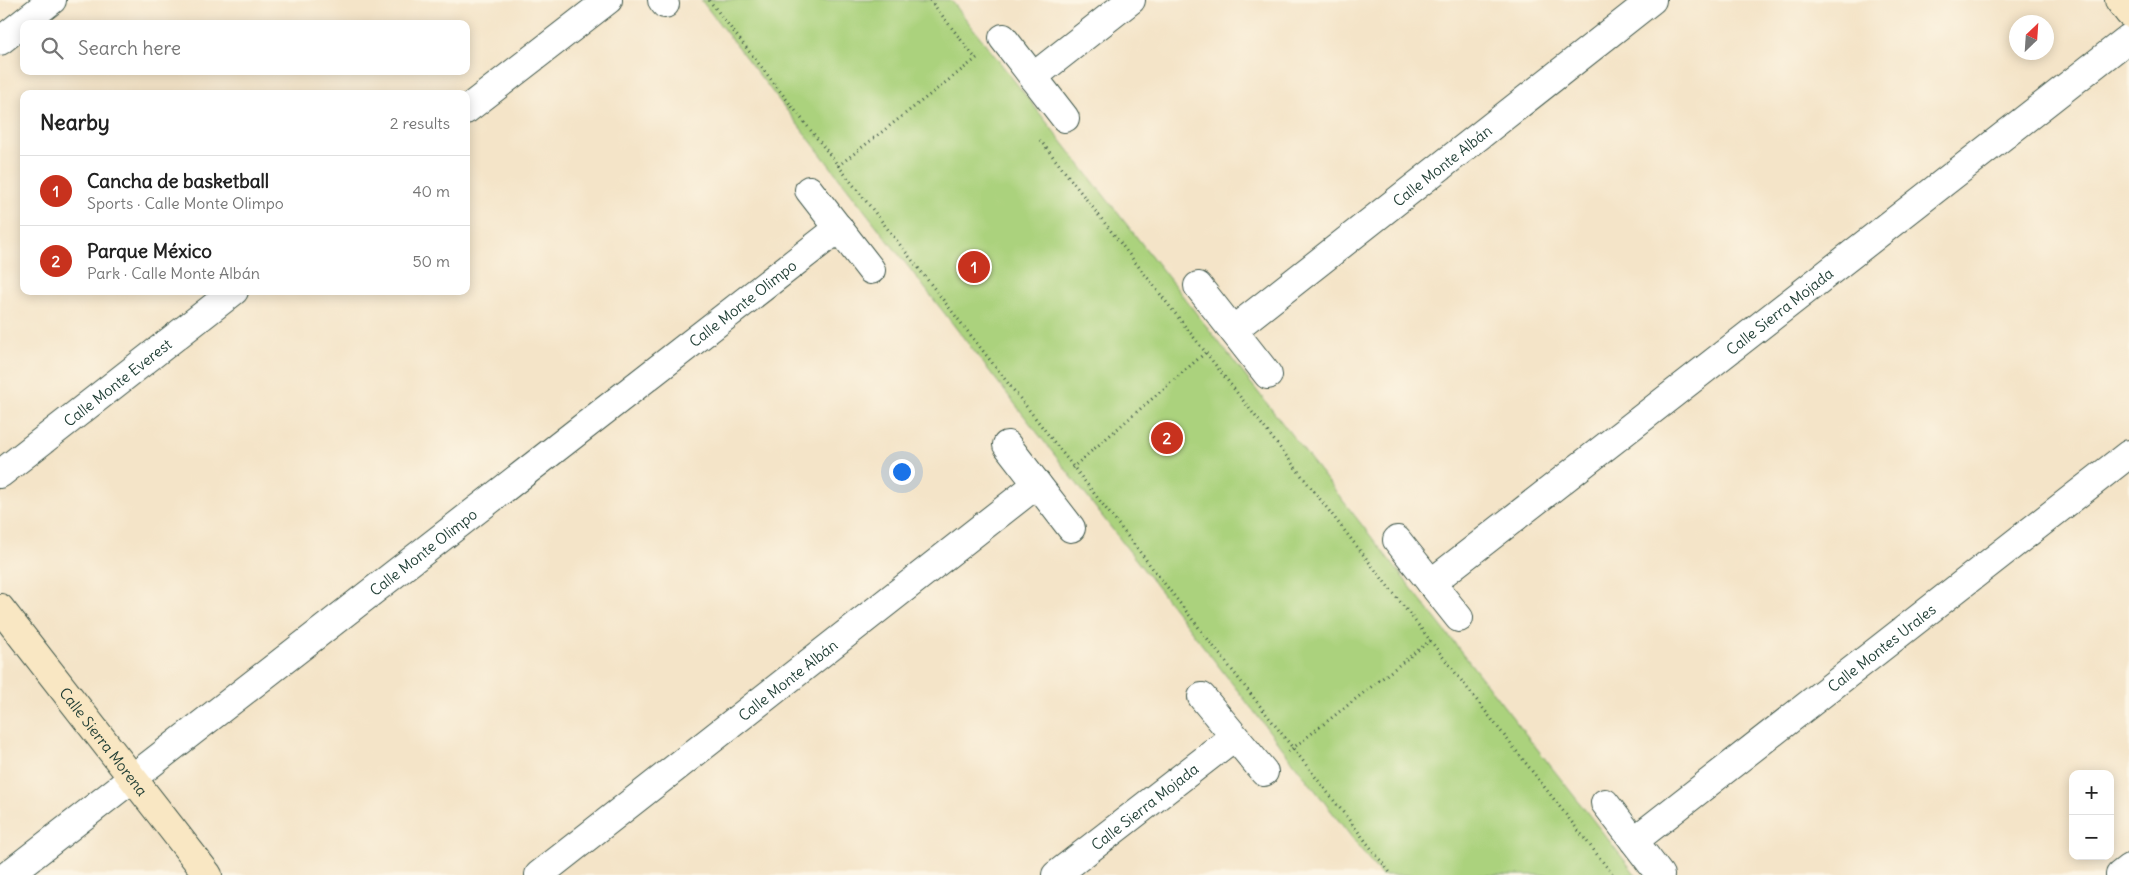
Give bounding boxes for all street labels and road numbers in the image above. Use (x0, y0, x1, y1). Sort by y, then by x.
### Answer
street label: Calle Monte Albán (1389, 120, 1496, 210)
street label: Calle Monte Olimpo (685, 255, 800, 351)
street label: Calle Sierra Mojada (1722, 263, 1837, 359)
street label: Calle Monte Everest (60, 334, 175, 430)
street label: Calle Monte Olimpo (366, 504, 481, 600)
street label: Calle Montes Urales (1823, 599, 1939, 696)
street label: Calle Monte Albán (734, 635, 841, 725)
street label: Calle Sierra Morena (56, 683, 152, 800)
street label: Calle Sierra Mojada (1087, 759, 1202, 854)

